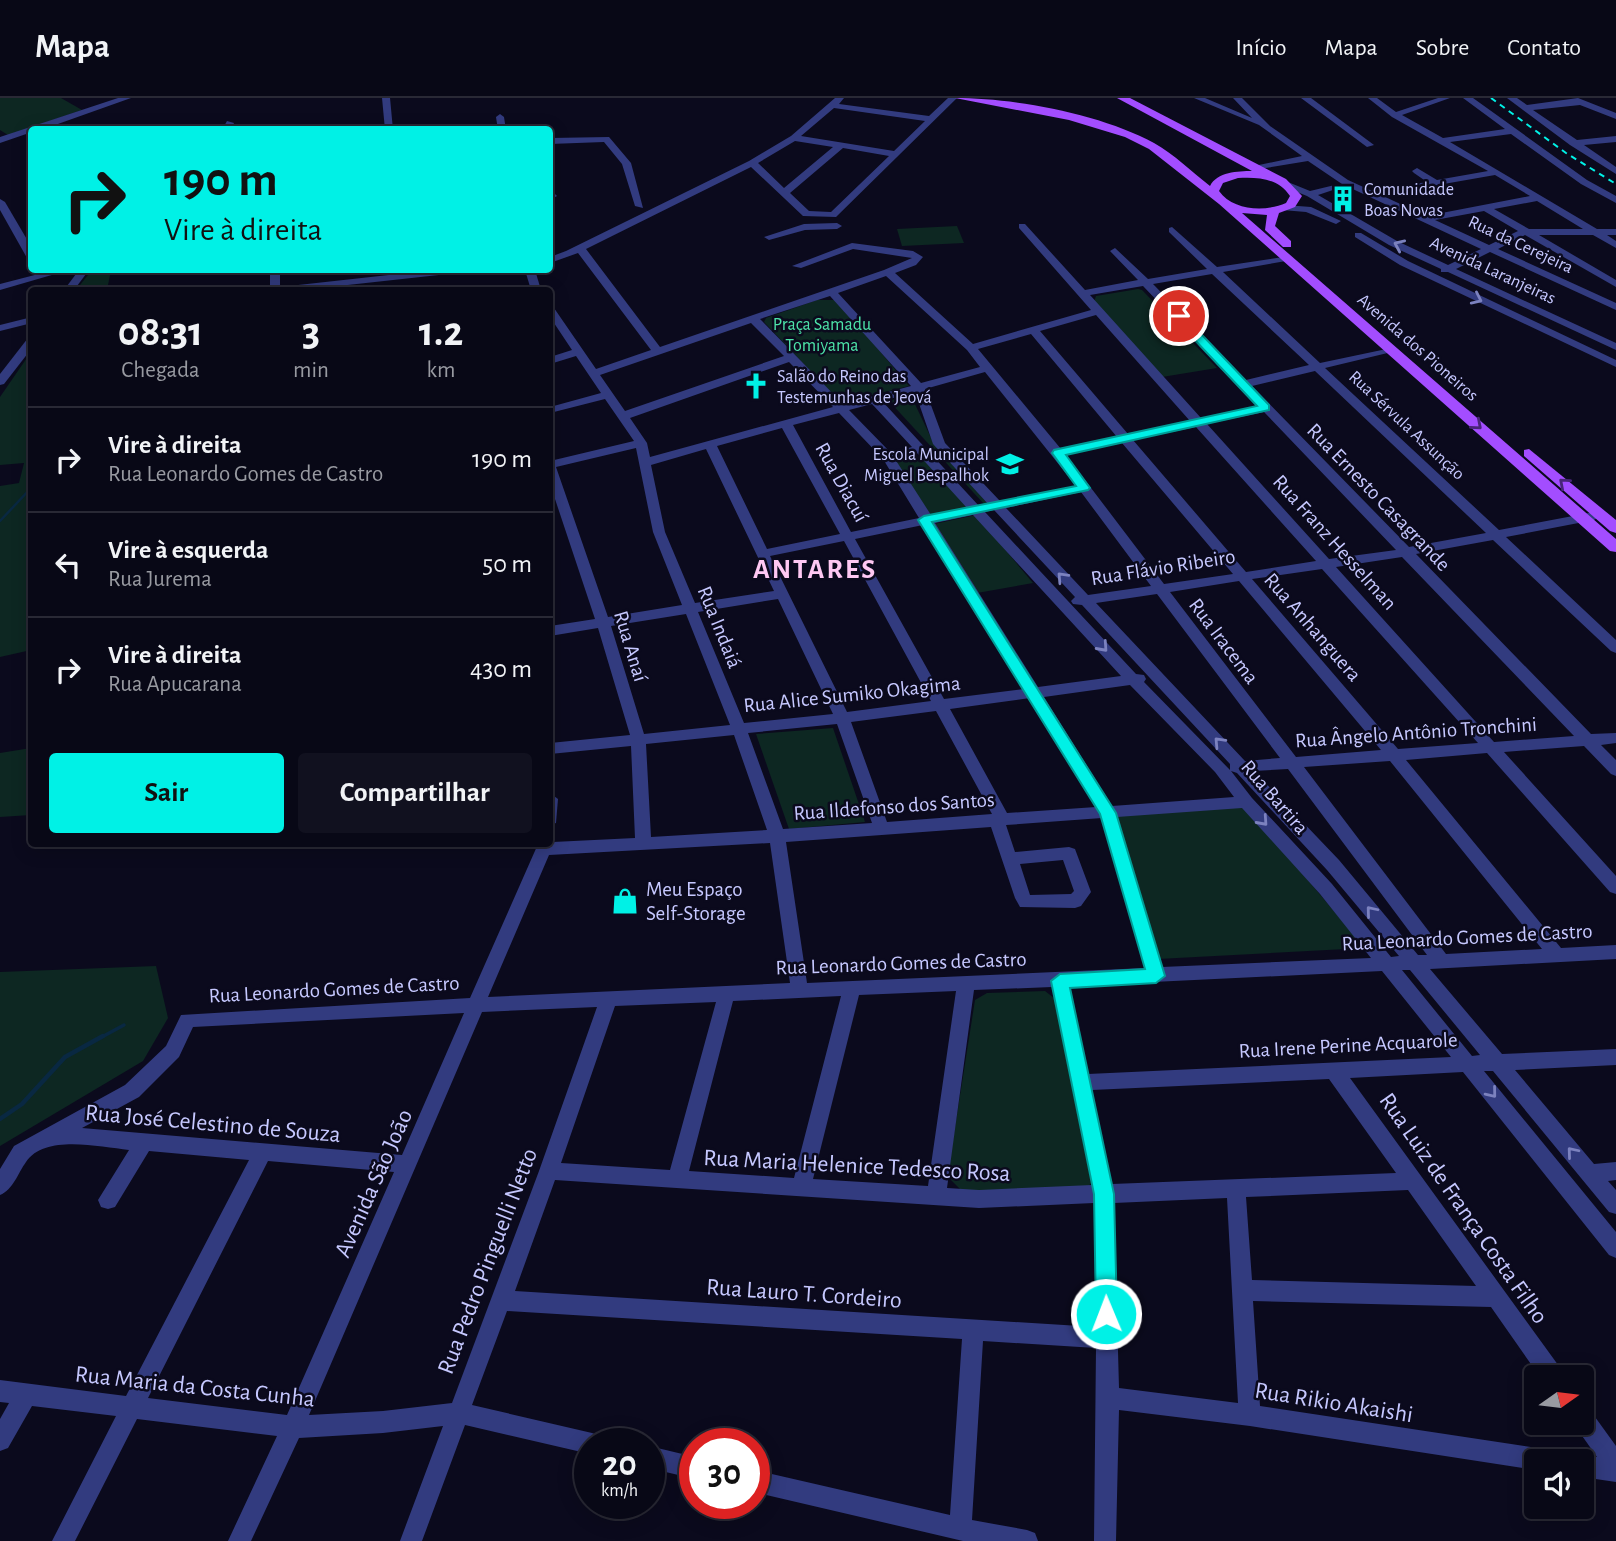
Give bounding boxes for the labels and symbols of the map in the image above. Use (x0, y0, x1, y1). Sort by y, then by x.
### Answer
place label: Comunidade Boas Novas (1364, 181, 1454, 220)
building icon: Comunidade Boas Novas (1328, 184, 1358, 214)
street label: Rua da Cerejeira (1465, 213, 1576, 277)
street label: Avenida Laranjeiras (1427, 234, 1558, 308)
one-way arrow (1394, 239, 1406, 253)
pin (1149, 286, 1209, 346)
one-way arrow (1470, 290, 1482, 304)
street label: Avenida dos Pioneiros (1354, 291, 1481, 405)
park label: Praça Samadu Tomiyama (773, 316, 871, 355)
place label: Salão do Reino das Testemunhas de Jeová (777, 368, 932, 407)
street label: Rua Sérvula Assunção (1345, 368, 1468, 484)
church icon: Salão do Reino das Testemunhas de Jeová (741, 371, 771, 401)
one-way arrow (1469, 416, 1482, 429)
street label: Rua Ernesto Casagrande (1303, 420, 1454, 575)
street label: Rua Diacuí (811, 439, 872, 526)
place label: Escola Municipal Miguel Bespalhok (864, 446, 990, 485)
school or university icon: Escola Municipal Miguel Bespalhok (995, 449, 1025, 479)
street label: Rua Franz Hesselman (1269, 471, 1401, 614)
one-way arrow (1560, 479, 1573, 491)
street label: Rua Flávio Ribeiro (1089, 546, 1237, 589)
district label: ANTARES (753, 556, 877, 584)
street label: Rua Anhanguera (1260, 569, 1365, 686)
one-way arrow (1057, 572, 1070, 585)
street label: Rua Indaiá (694, 583, 746, 672)
street label: Rua Iracema (1185, 595, 1263, 688)
street label: Rua Anaí (610, 608, 651, 685)
one-way arrow (1095, 639, 1107, 652)
street label: Rua Alice Sumiko Okagima (743, 673, 962, 716)
street label: Rua Ângelo Antônio Tronchini (1294, 712, 1538, 751)
one-way arrow (1214, 737, 1227, 750)
street label: Rua Bartira (1237, 756, 1312, 839)
street label: Rua Ildefonso dos Santos (793, 789, 995, 824)
one-way arrow (1255, 813, 1267, 826)
place label: Meu Espaço Self-Storage (646, 879, 746, 924)
shop icon: Meu Espaço Self-Storage (610, 886, 640, 916)
one-way arrow (1367, 906, 1379, 919)
street label: Rua Leonardo Gomes de Castro (1341, 920, 1593, 955)
street label: Rua Leonardo Gomes de Castro (775, 949, 1027, 978)
street label: Rua Leonardo Gomes de Castro (208, 972, 460, 1007)
street label: Rua Irene Perine Acquarole (1238, 1029, 1458, 1062)
one-way arrow (1484, 1084, 1496, 1097)
street label: Rua Luiz de França Costa Filho (1374, 1089, 1552, 1328)
street label: Rua José Celestino de Souza (84, 1101, 342, 1147)
street label: Avenida São João (331, 1106, 417, 1261)
street label: Rua Pedro Pinguelli Netto (434, 1145, 542, 1377)
street label: Rua Maria Helenice Tedesco Rosa (703, 1146, 1011, 1186)
one-way arrow (1568, 1148, 1580, 1161)
street label: Rua Lauro T. Cordeiro (705, 1275, 903, 1313)
position arrow (1069, 1277, 1143, 1351)
street label: Rua Maria da Costa Cunha (74, 1362, 316, 1412)
north arrow (1524, 1365, 1594, 1435)
street label: Rua Rikio Akaishi (1253, 1379, 1415, 1427)
speed limit sign: 30 (679, 1428, 770, 1519)

